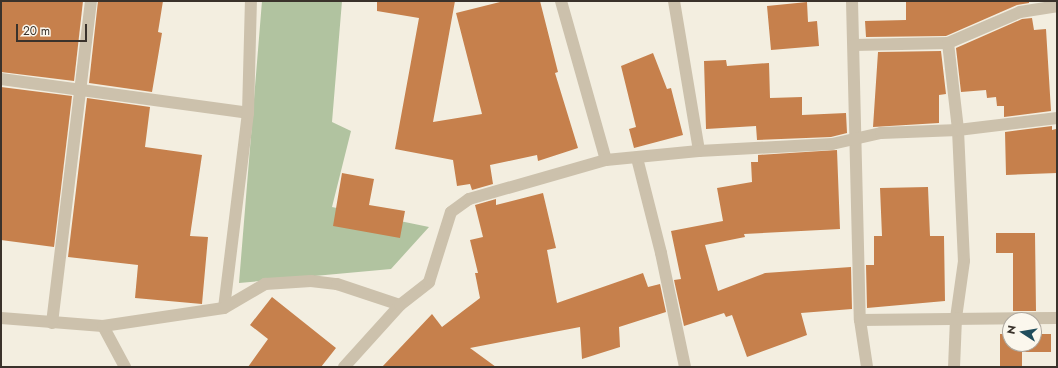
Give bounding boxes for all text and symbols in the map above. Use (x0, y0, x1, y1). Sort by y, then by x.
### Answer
scale bar (18, 16, 89, 42)
text: 20 m (23, 22, 50, 40)
north arrow (1002, 312, 1042, 352)
text: N (1003, 324, 1020, 336)

